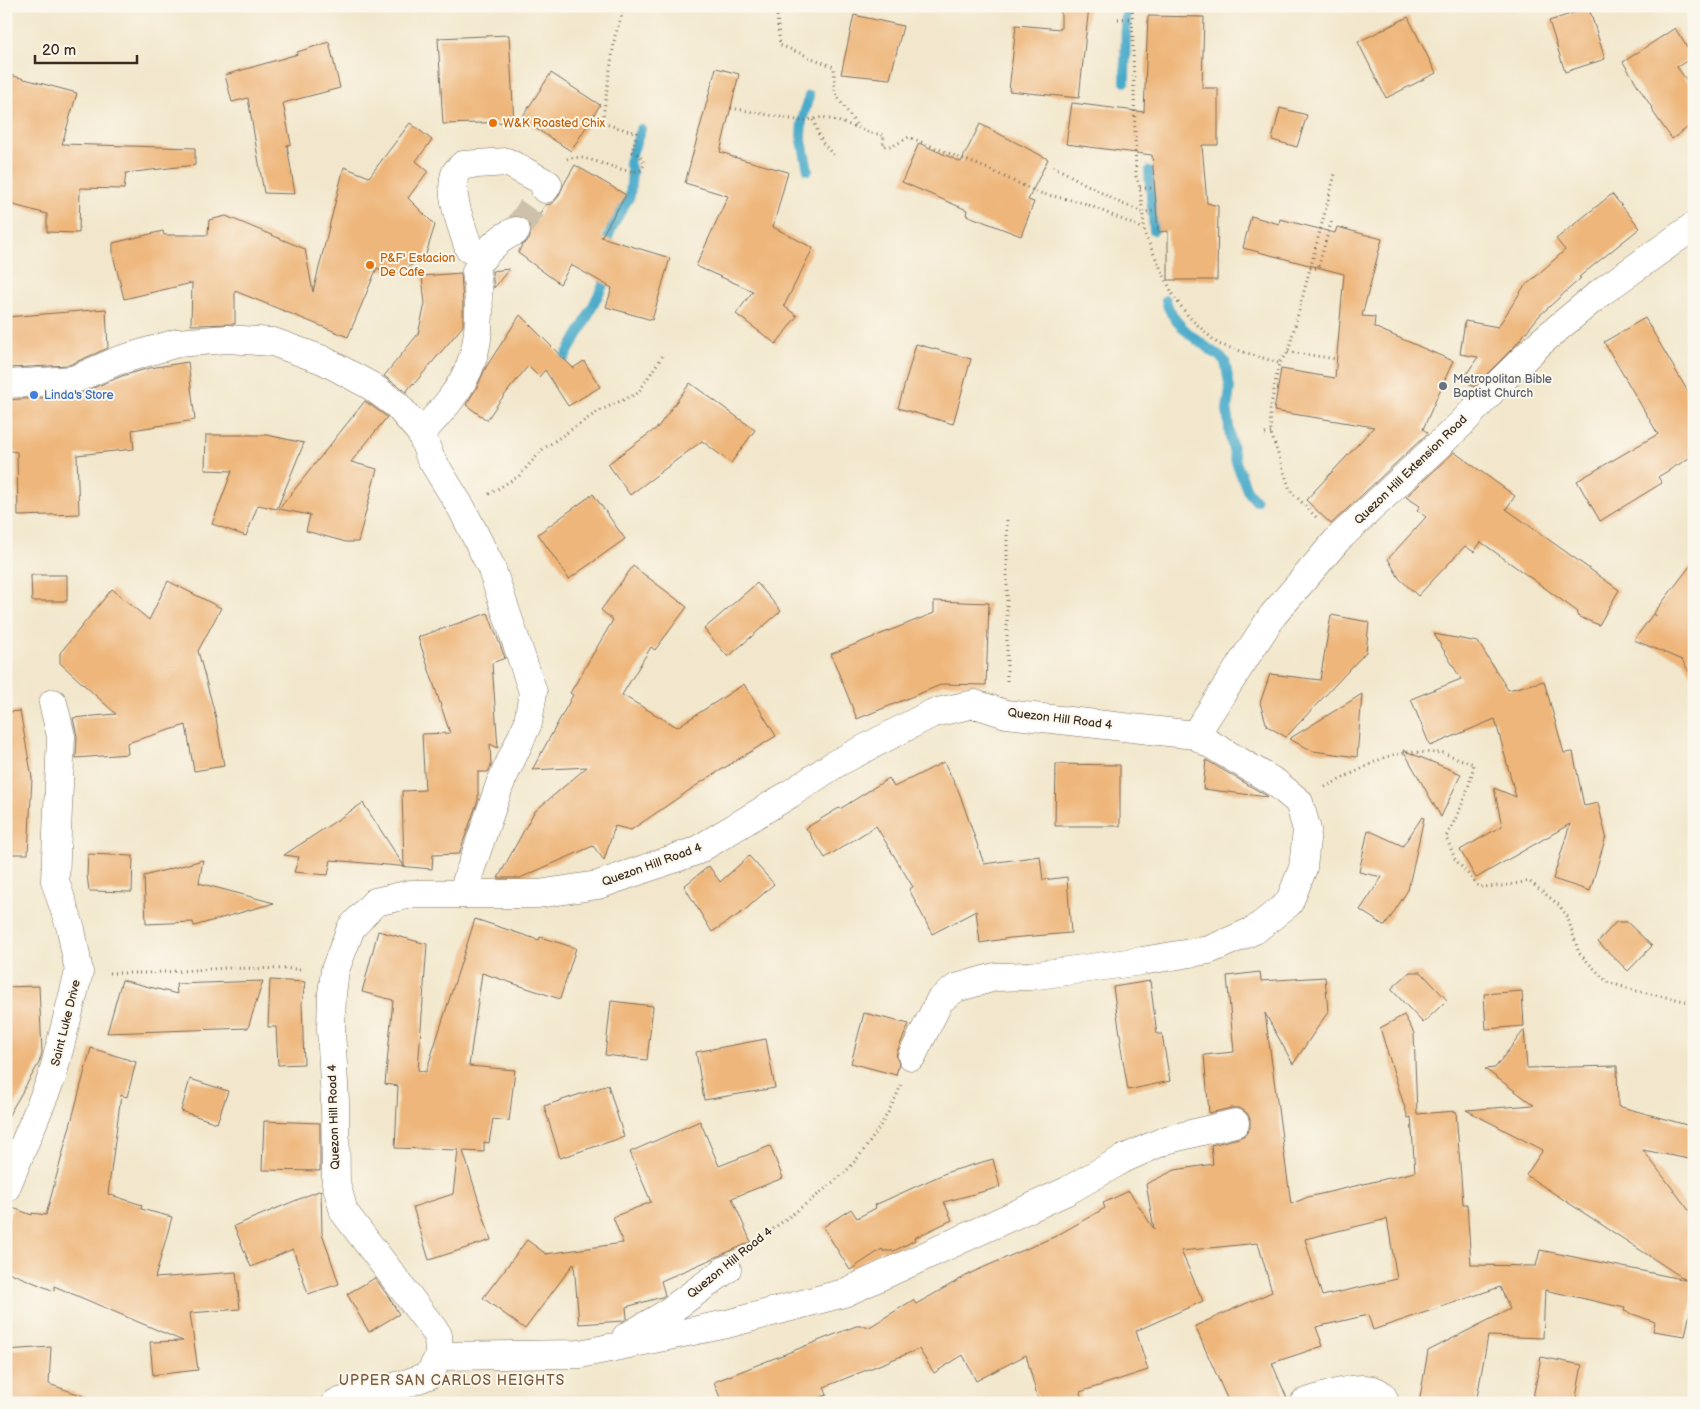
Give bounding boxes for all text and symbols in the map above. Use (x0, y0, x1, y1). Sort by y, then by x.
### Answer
scale bar (35, 32, 138, 64)
text: 20 m (42, 41, 76, 60)
place label: W&K Roasted Chix (503, 116, 605, 131)
marker: W&K Roasted Chix (487, 117, 499, 129)
place label: P&F' Estacion De Cafe (380, 251, 456, 280)
marker: P&F' Estacion De Cafe (364, 259, 376, 271)
place label: Metropolitan Bible Baptist Church (1453, 372, 1552, 401)
marker: Metropolitan Bible Baptist Church (1437, 380, 1449, 392)
place label: Linda's Store (44, 388, 114, 403)
marker: Linda's Store (28, 389, 40, 401)
street label: Quezon Hill Extension Road (1351, 412, 1471, 528)
street label: Quezon Hill Road 4 (1007, 705, 1114, 733)
street label: Quezon Hill Road 4 (600, 840, 705, 890)
street label: Saint Luke Drive (48, 978, 84, 1068)
street label: Quezon Hill Road 4 (325, 1063, 343, 1170)
street label: Quezon Hill Road 4 (684, 1224, 776, 1302)
district label: UPPER SAN CARLOS HEIGHTS (339, 1372, 565, 1389)

